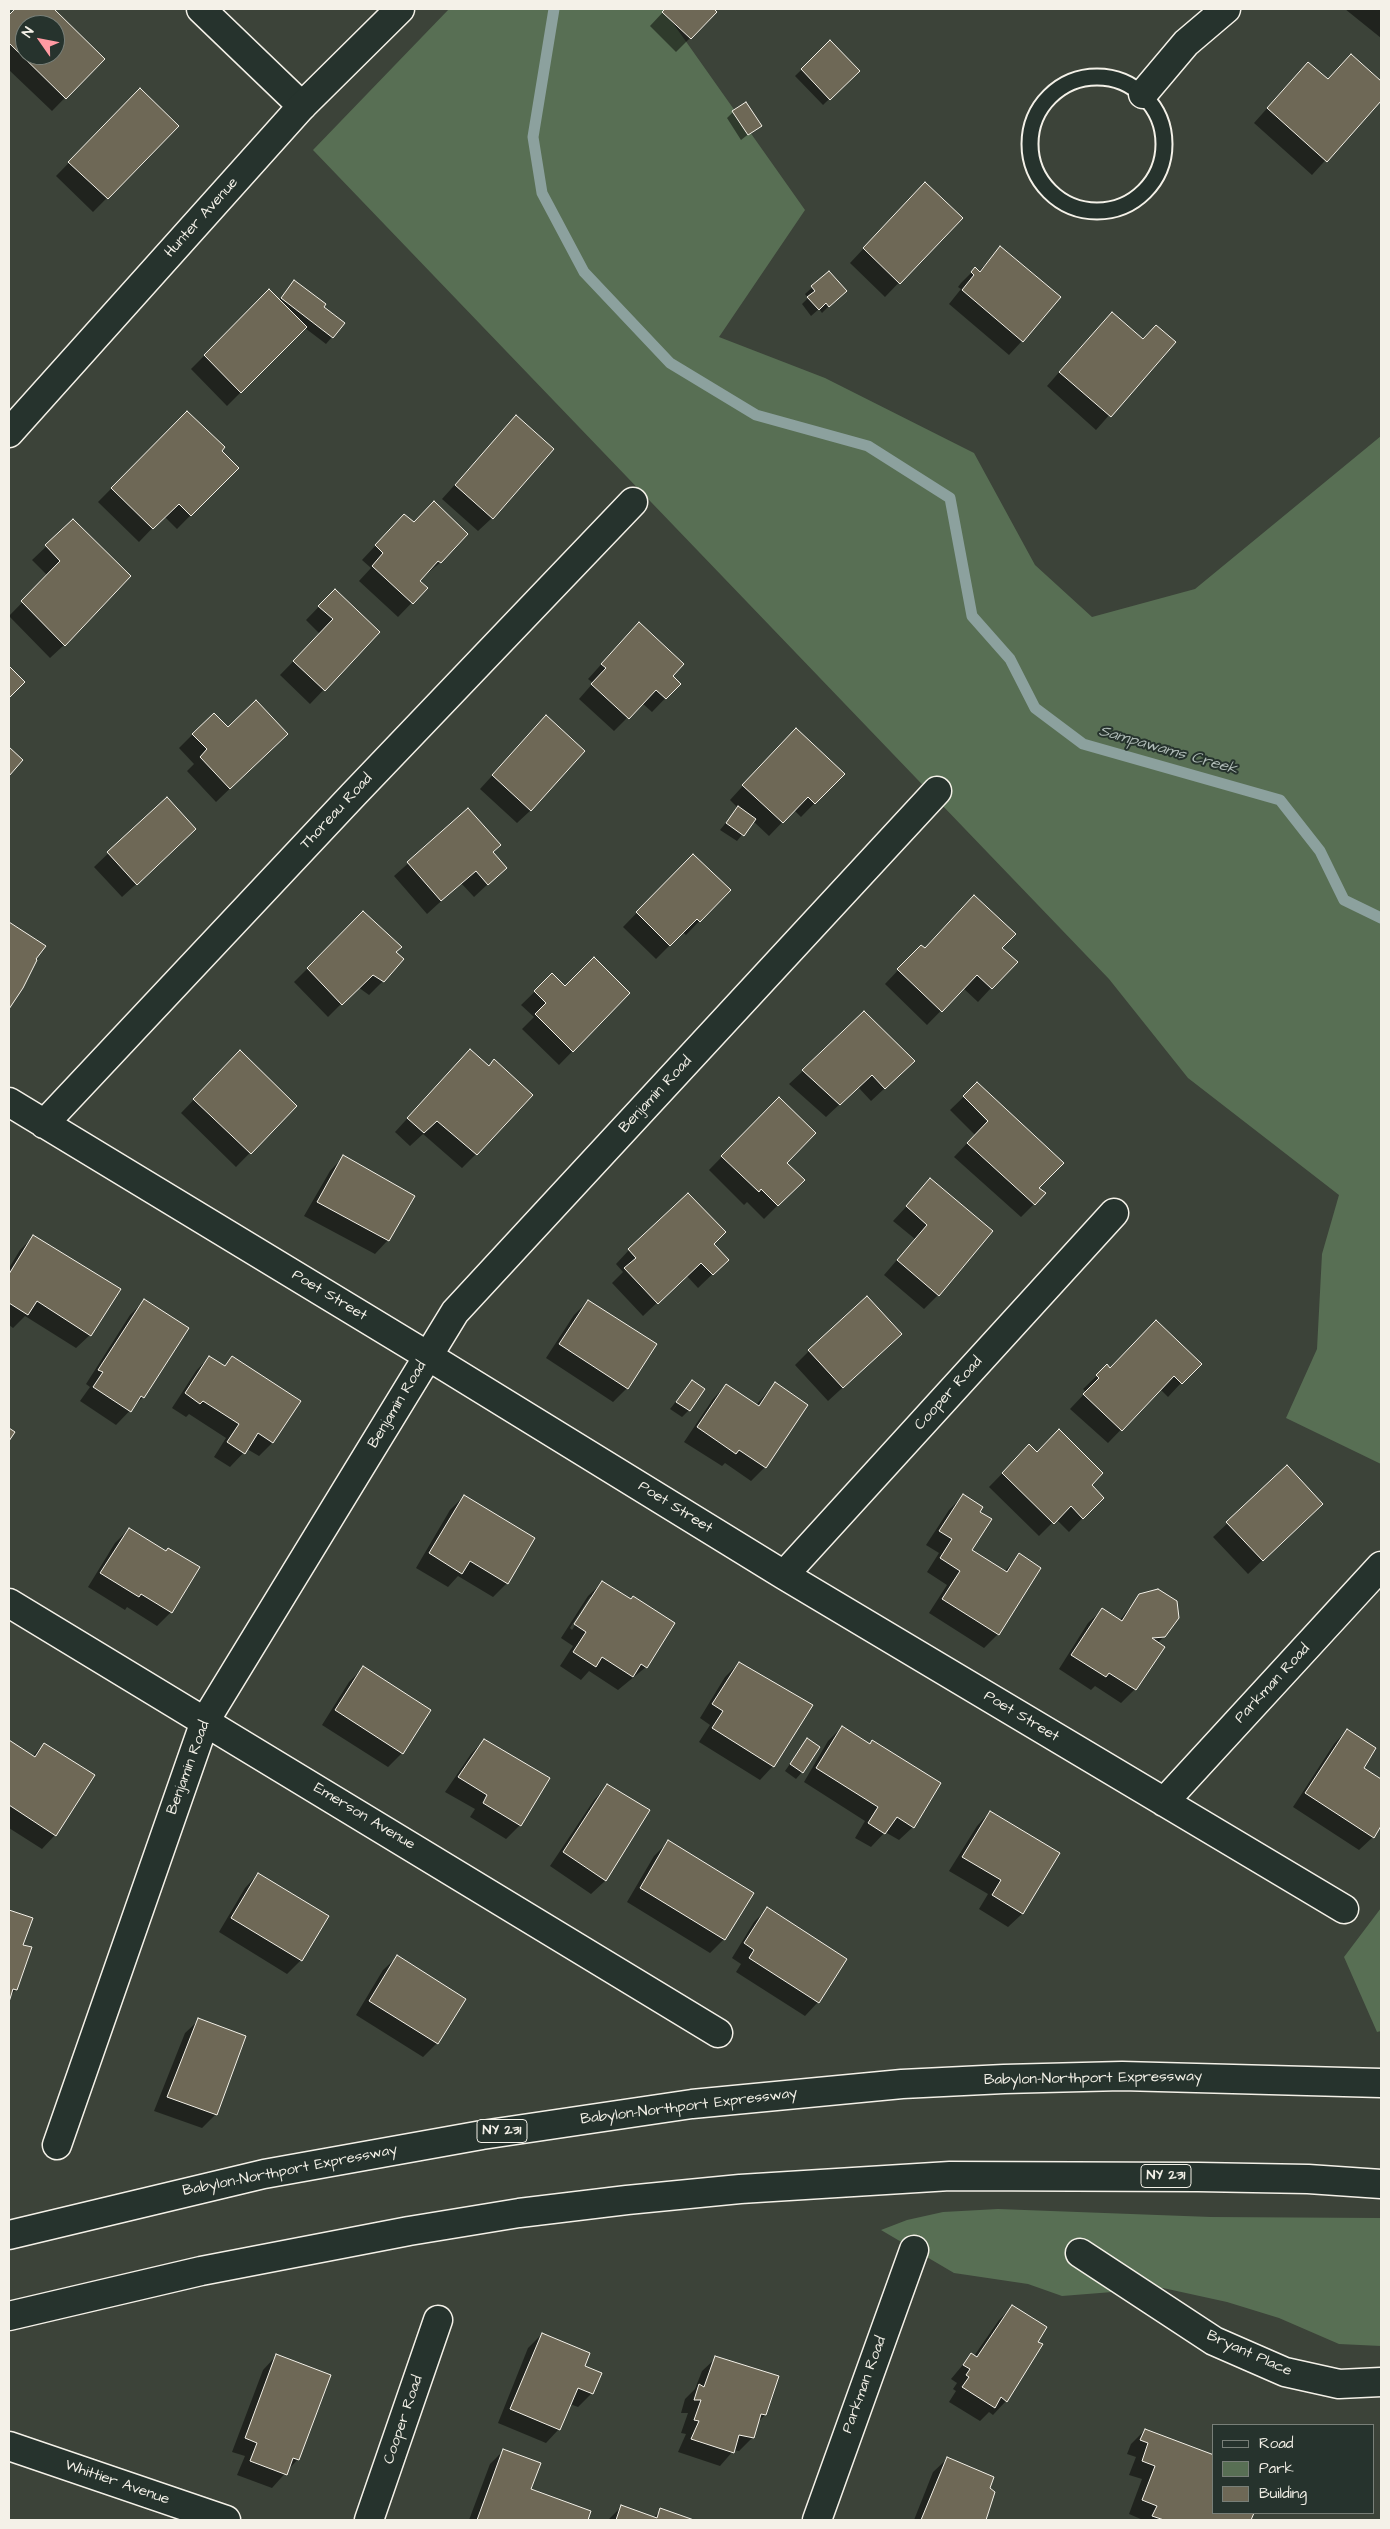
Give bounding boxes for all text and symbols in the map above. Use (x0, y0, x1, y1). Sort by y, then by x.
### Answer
north arrow (15, 15, 65, 65)
text: N (17, 23, 39, 42)
street label: Hunter Avenue (161, 174, 243, 262)
water label: Sampawams Creek (1097, 722, 1239, 780)
street label: Thoreau Road (297, 770, 377, 854)
street label: Benjamin Road (616, 1053, 696, 1137)
street label: Poet Street (288, 1267, 370, 1325)
street label: Cooper Road (911, 1354, 987, 1434)
street label: Benjamin Road (365, 1358, 431, 1452)
street label: Poet Street (634, 1478, 716, 1538)
street label: Parkman Road (1232, 1641, 1314, 1727)
street label: Poet Street (980, 1688, 1062, 1746)
street label: Benjamin Road (164, 1719, 214, 1817)
street label: Emerson Avenue (310, 1780, 418, 1854)
street label: Babylon-Northport Expressway (984, 2068, 1202, 2090)
street label: Babylon-Northport Expressway (580, 2085, 798, 2129)
road number: NY 231 (477, 2120, 527, 2142)
street label: Babylon-Northport Expressway (181, 2141, 399, 2201)
road number: NY 231 (1141, 2164, 1191, 2188)
street label: Bryant Place (1204, 2327, 1294, 2381)
street label: Parkman Road (839, 2334, 891, 2436)
street label: Cooper Road (380, 2373, 428, 2467)
legend (1212, 2424, 1375, 2514)
text: Road (1259, 2433, 1293, 2454)
street label: Whittier Avenue (62, 2457, 172, 2509)
text: Park (1259, 2458, 1294, 2479)
text: Building (1259, 2483, 1307, 2504)

